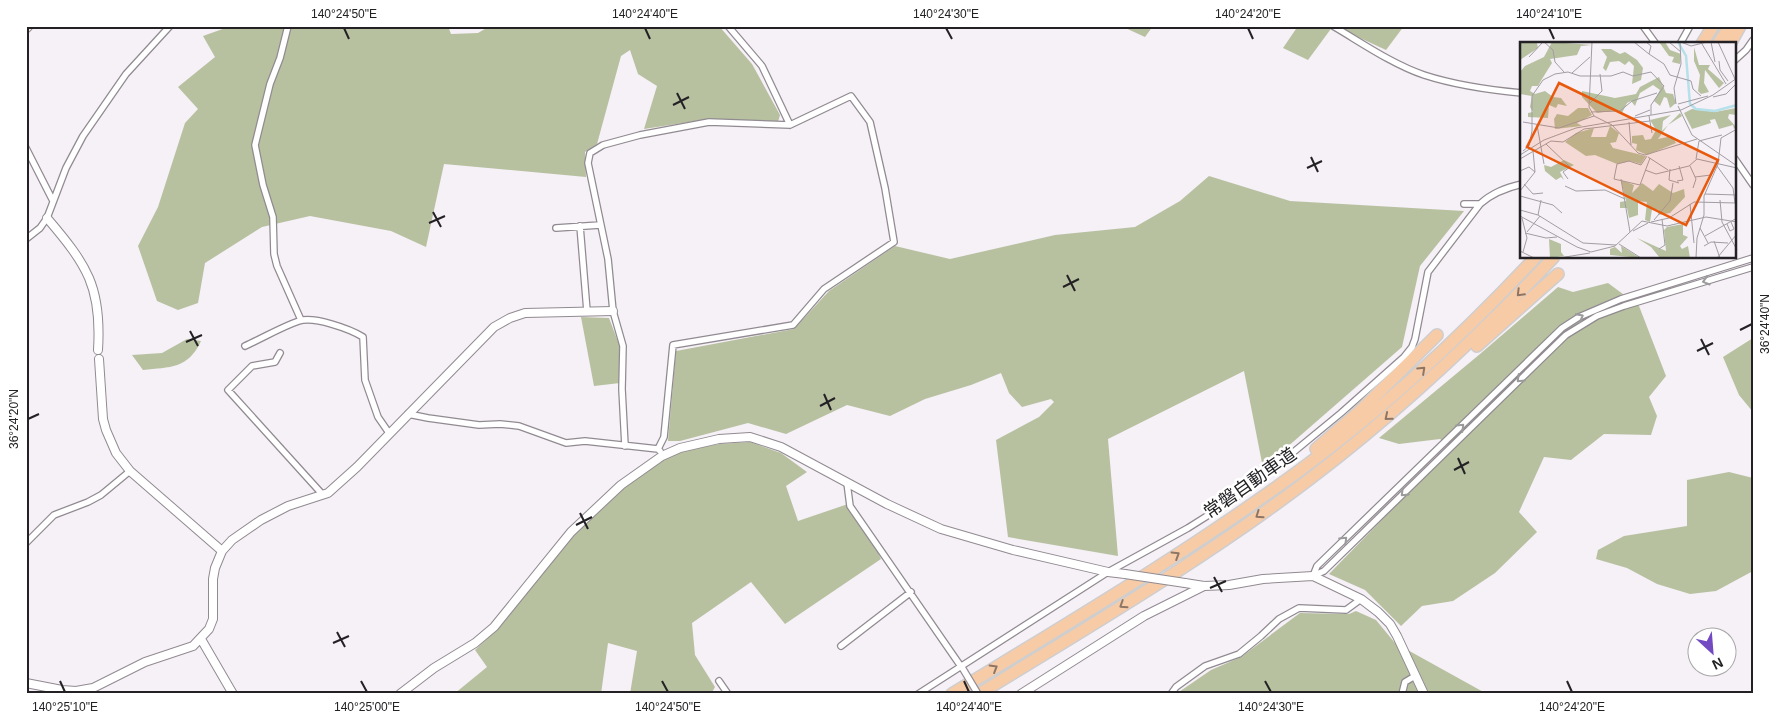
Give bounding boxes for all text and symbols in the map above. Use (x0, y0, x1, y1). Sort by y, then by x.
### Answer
text: 140°24'50"E (311, 7, 377, 21)
text: 140°24'40"E (612, 7, 678, 21)
text: 140°24'30"E (913, 7, 979, 21)
text: 140°24'20"E (1215, 7, 1281, 21)
text: 140°24'10"E (1516, 7, 1582, 21)
inset map (1520, 42, 1736, 259)
one-way arrow (1702, 275, 1711, 285)
one-way arrow (1516, 287, 1525, 296)
text: 36°24'40"N (1758, 294, 1772, 354)
one-way arrow (1575, 313, 1584, 323)
one-way arrow (1416, 367, 1425, 376)
one-way arrow (1516, 373, 1525, 382)
text: 36°24'20"N (7, 389, 21, 449)
one-way arrow (1384, 411, 1393, 420)
one-way arrow (1455, 424, 1464, 433)
street label: 常磐自動車道 (1200, 444, 1300, 522)
one-way arrow (1400, 487, 1409, 496)
one-way arrow (1255, 509, 1264, 519)
one-way arrow (1338, 537, 1347, 546)
one-way arrow (1171, 551, 1180, 561)
one-way arrow (1119, 598, 1128, 608)
north arrow (1686, 628, 1736, 678)
text: N (1710, 654, 1726, 673)
one-way arrow (988, 665, 997, 675)
text: 140°25'10"E (32, 700, 98, 714)
text: 140°25'00"E (334, 700, 400, 714)
text: 140°24'50"E (635, 700, 701, 714)
text: 140°24'40"E (936, 700, 1002, 714)
text: 140°24'30"E (1238, 700, 1304, 714)
text: 140°24'20"E (1539, 700, 1605, 714)

